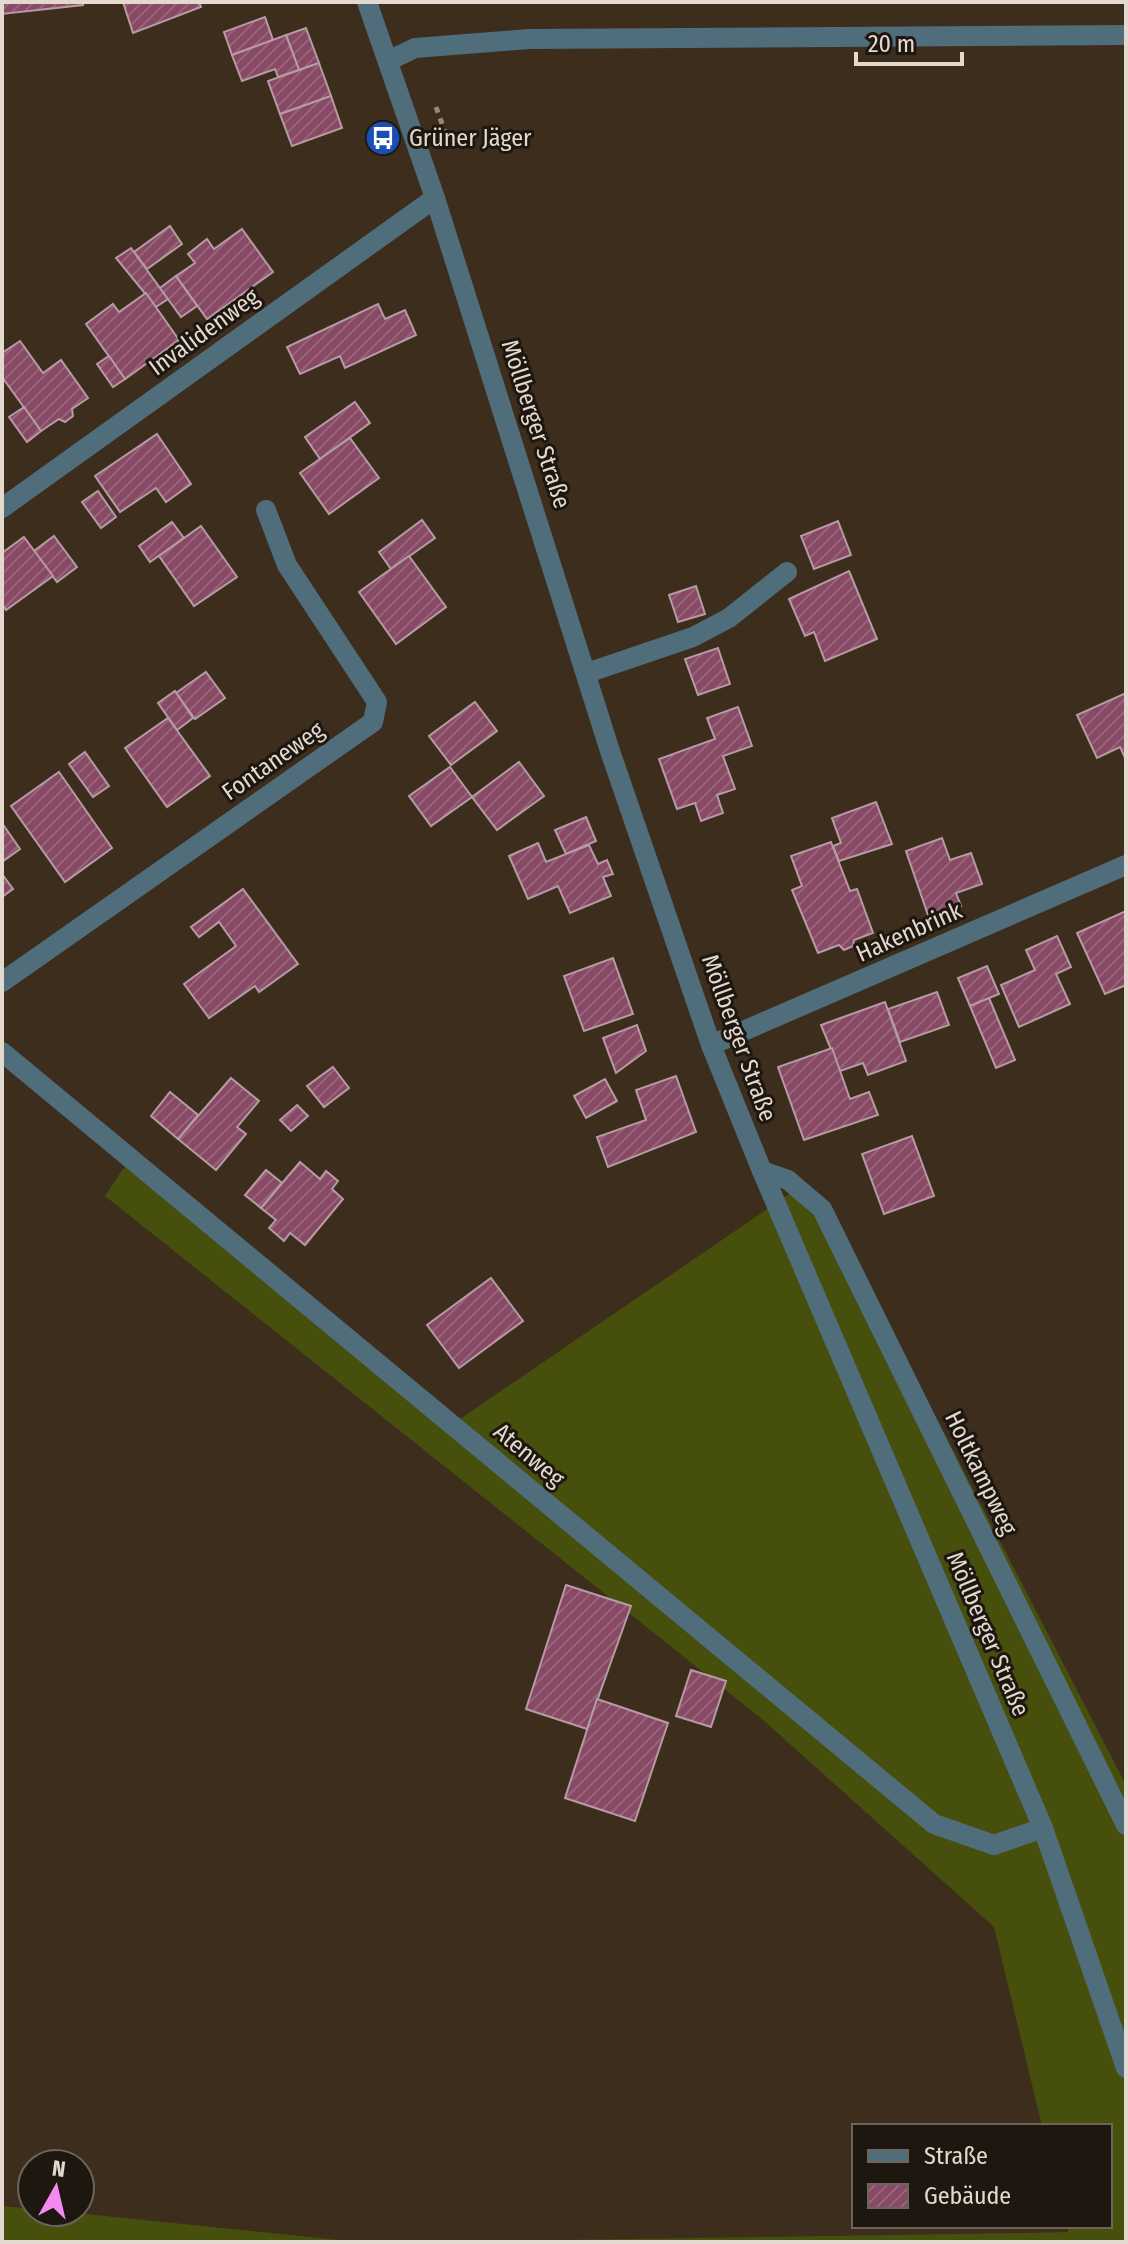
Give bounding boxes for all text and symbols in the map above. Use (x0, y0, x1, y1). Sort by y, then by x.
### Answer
scale bar (856, 16, 962, 66)
text: 20 m (868, 30, 915, 58)
bus stop icon: Grüner Jäger (364, 119, 402, 157)
place label: Grüner Jäger (409, 124, 532, 152)
street label: Invalidenweg (143, 282, 265, 381)
street label: Möllberger Straße (496, 336, 576, 512)
street label: Fontaneweg (217, 715, 330, 806)
street label: Hakenbrink (852, 896, 967, 968)
street label: Möllberger Straße (696, 951, 782, 1125)
street label: Holtkampweg (939, 1407, 1023, 1540)
street label: Atenweg (488, 1417, 571, 1493)
street label: Möllberger Straße (941, 1548, 1035, 1720)
legend (852, 2124, 1112, 2228)
text: Straße (924, 2142, 988, 2170)
north arrow (16, 2148, 96, 2228)
text: N (50, 2154, 67, 2183)
text: Gebäude (924, 2182, 1011, 2210)

